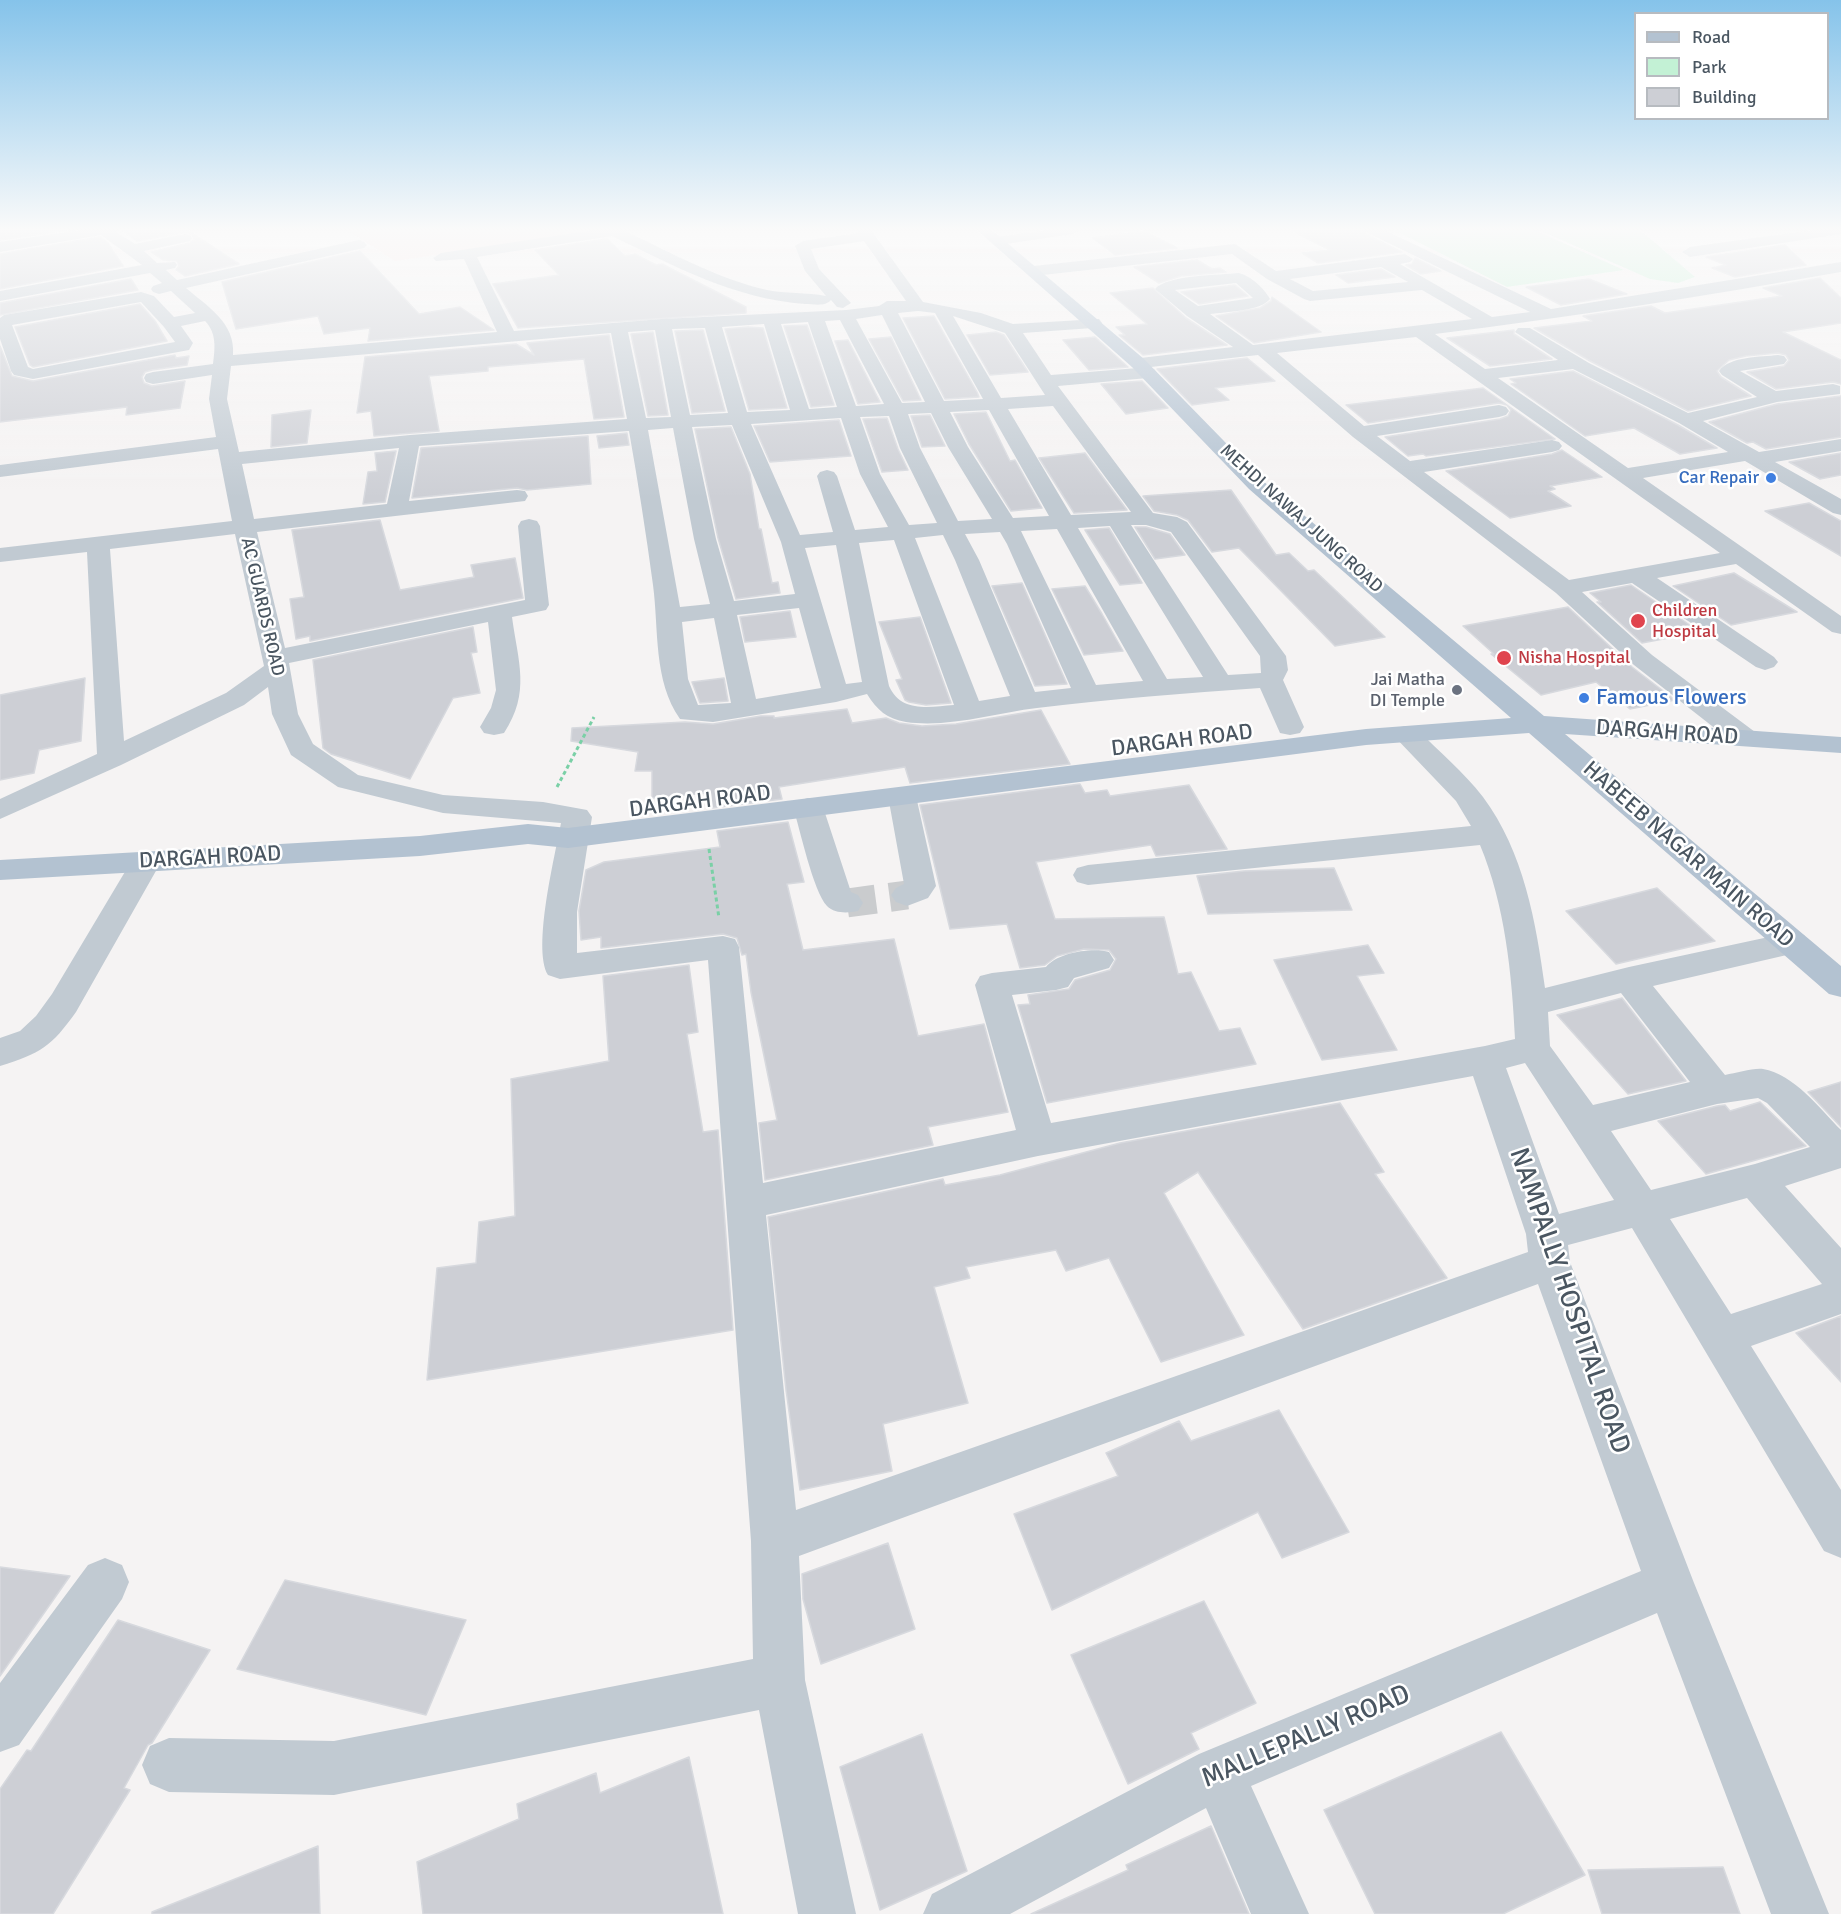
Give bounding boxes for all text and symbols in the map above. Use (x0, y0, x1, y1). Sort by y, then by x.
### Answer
legend (1634, 12, 1829, 120)
text: Road (1692, 26, 1731, 48)
text: Park (1692, 56, 1727, 78)
text: Building (1692, 86, 1756, 108)
street label: MEHDI NAWAJ JUNG ROAD (1215, 440, 1387, 598)
place label: Car Repair (1679, 467, 1759, 489)
marker: Car Repair (1764, 471, 1778, 485)
street label: AC GUARDS ROAD (236, 536, 288, 678)
place label: Children Hospital (1652, 600, 1717, 642)
marker: Children Hospital (1629, 612, 1647, 630)
place label: Nisha Hospital (1518, 647, 1630, 669)
marker: Nisha Hospital (1495, 649, 1513, 667)
place label: Jai Matha DI Temple (1370, 669, 1445, 712)
marker: Jai Matha DI Temple (1450, 683, 1464, 697)
place label: Famous Flowers (1596, 685, 1747, 711)
marker: Famous Flowers (1577, 691, 1591, 705)
street label: DARGAH ROAD (1595, 715, 1739, 751)
street label: DARGAH ROAD (1110, 719, 1254, 763)
street label: HABEEB NAGAR MAIN ROAD (1577, 756, 1799, 954)
street label: DARGAH ROAD (628, 780, 772, 824)
street label: DARGAH ROAD (138, 841, 282, 875)
street label: NAMPALLY HOSPITAL ROAD (1501, 1144, 1637, 1458)
street label: MALLEPALLY ROAD (1197, 1678, 1415, 1796)

